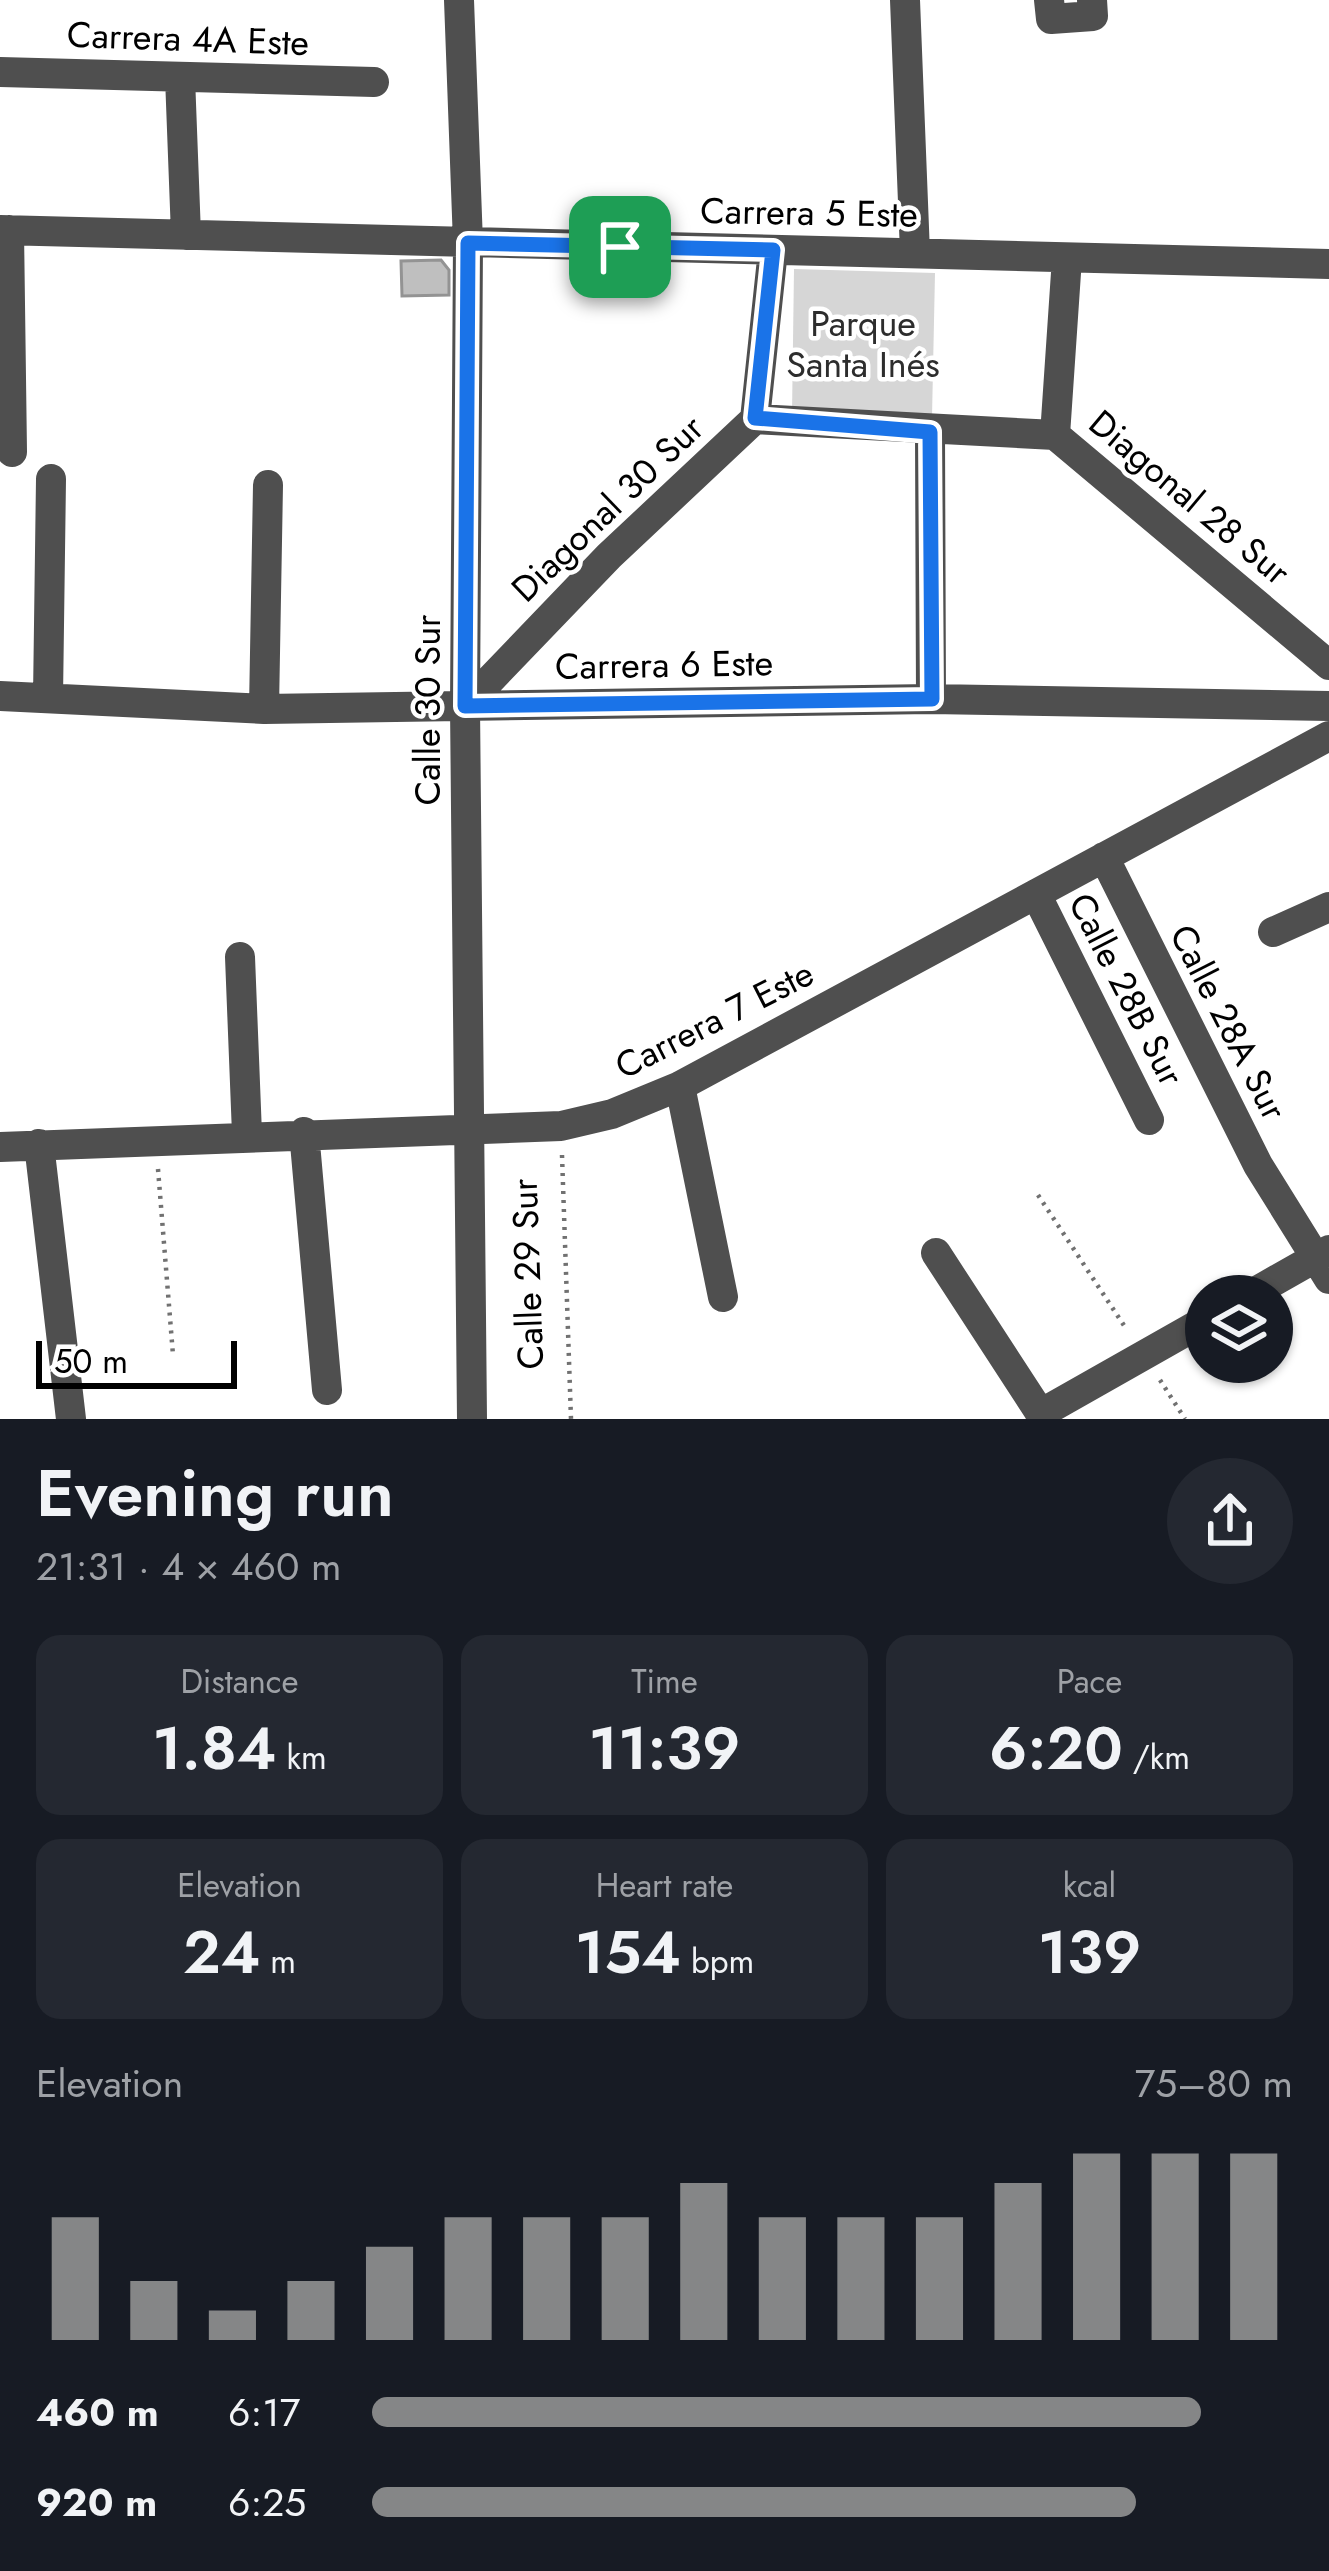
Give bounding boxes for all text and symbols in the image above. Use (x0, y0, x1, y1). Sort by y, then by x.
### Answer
street label: Carrera 4A Este (66, 8, 310, 68)
street label: Carrera 5 Este (700, 184, 918, 240)
pin (569, 196, 671, 298)
icon: arrive (587, 214, 653, 280)
park label: Parque Santa Inés (786, 297, 940, 390)
street label: Diagonal 28 Sur (1078, 397, 1302, 597)
street label: Diagonal 30 Sur (499, 402, 715, 613)
street label: Calle 30 Sur (401, 614, 453, 805)
street label: Carrera 6 Este (554, 636, 774, 692)
street label: Calle 28B Sur (1056, 884, 1198, 1095)
street label: Calle 28A Sur (1157, 915, 1301, 1129)
street label: Carrera 7 Este (606, 947, 822, 1091)
street label: Calle 29 Sur (498, 1177, 556, 1370)
map controls (1185, 1275, 1293, 1383)
button: layers (1185, 1275, 1293, 1383)
scale bar (36, 1335, 237, 1388)
text: 50 m (54, 1338, 128, 1385)
text: Evening run (36, 1445, 394, 1541)
button: share (1167, 1458, 1293, 1584)
text: 21:31 · 4 × 460 m (36, 1538, 342, 1595)
text: Distance (180, 1658, 299, 1705)
text: Time (631, 1658, 698, 1705)
text: Pace (1057, 1658, 1122, 1705)
text: 1.84 (152, 1705, 277, 1792)
text: 11:39 (588, 1705, 741, 1792)
text: 6:20 (989, 1705, 1123, 1792)
text: km (277, 1734, 327, 1781)
text: /km (1123, 1734, 1190, 1781)
text: Elevation (177, 1862, 302, 1909)
text: Heart rate (596, 1862, 733, 1909)
text: kcal (1063, 1862, 1116, 1909)
text: 24 (183, 1909, 260, 1996)
text: 154 (575, 1909, 681, 1996)
text: 139 (1038, 1909, 1141, 1996)
text: m (260, 1938, 296, 1985)
text: bpm (681, 1938, 754, 1985)
text: Elevation (36, 2055, 183, 2112)
text: 75–80 m (1135, 2055, 1293, 2112)
text: 460 m (36, 2384, 159, 2441)
text: 6:17 (228, 2384, 300, 2441)
text: 920 m (36, 2474, 157, 2531)
text: 6:25 (228, 2474, 306, 2531)

